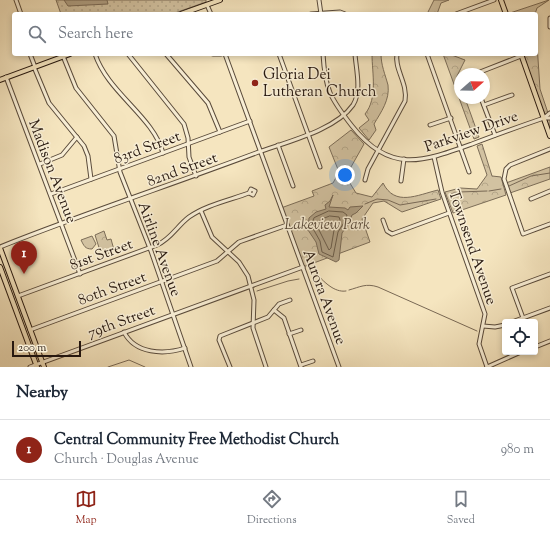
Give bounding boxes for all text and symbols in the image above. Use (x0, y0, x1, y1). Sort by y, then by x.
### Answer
search box (12, 12, 538, 56)
icon: search (26, 23, 48, 45)
text: Search here (58, 24, 133, 45)
place label: Gloria Dei Lutheran Church (263, 65, 377, 103)
north arrow (454, 68, 490, 104)
marker: Gloria Dei Lutheran Church (250, 78, 260, 88)
street label: Parkview Drive (422, 107, 521, 158)
street label: Madison Avenue (22, 117, 81, 226)
street label: 83rd Street (111, 127, 184, 170)
street label: 82nd Street (144, 148, 221, 193)
your location (335, 165, 355, 185)
street label: Townsend Avenue (442, 187, 501, 308)
street label: Airline Avenue (132, 199, 185, 300)
park label: Lakeview Park (284, 215, 370, 236)
street label: 81st Street (67, 234, 136, 276)
pin: 1 (11, 241, 37, 274)
street label: Aurora Avenue (297, 247, 351, 348)
street label: 80th Street (75, 267, 150, 311)
street label: 79th Street (85, 301, 158, 344)
map controls (502, 319, 538, 355)
button: locate (502, 319, 538, 355)
scale bar (12, 339, 81, 358)
text: 200 m (18, 340, 46, 356)
text: Nearby (16, 381, 68, 405)
text: Central Community Free Methodist Church (54, 430, 339, 451)
text: 1 (27, 441, 31, 459)
text: 980 m (501, 441, 534, 459)
text: Church · Douglas Avenue (54, 451, 199, 469)
tab: Map (75, 488, 97, 528)
tab: Directions (247, 488, 297, 528)
tab: Saved (447, 488, 475, 528)

